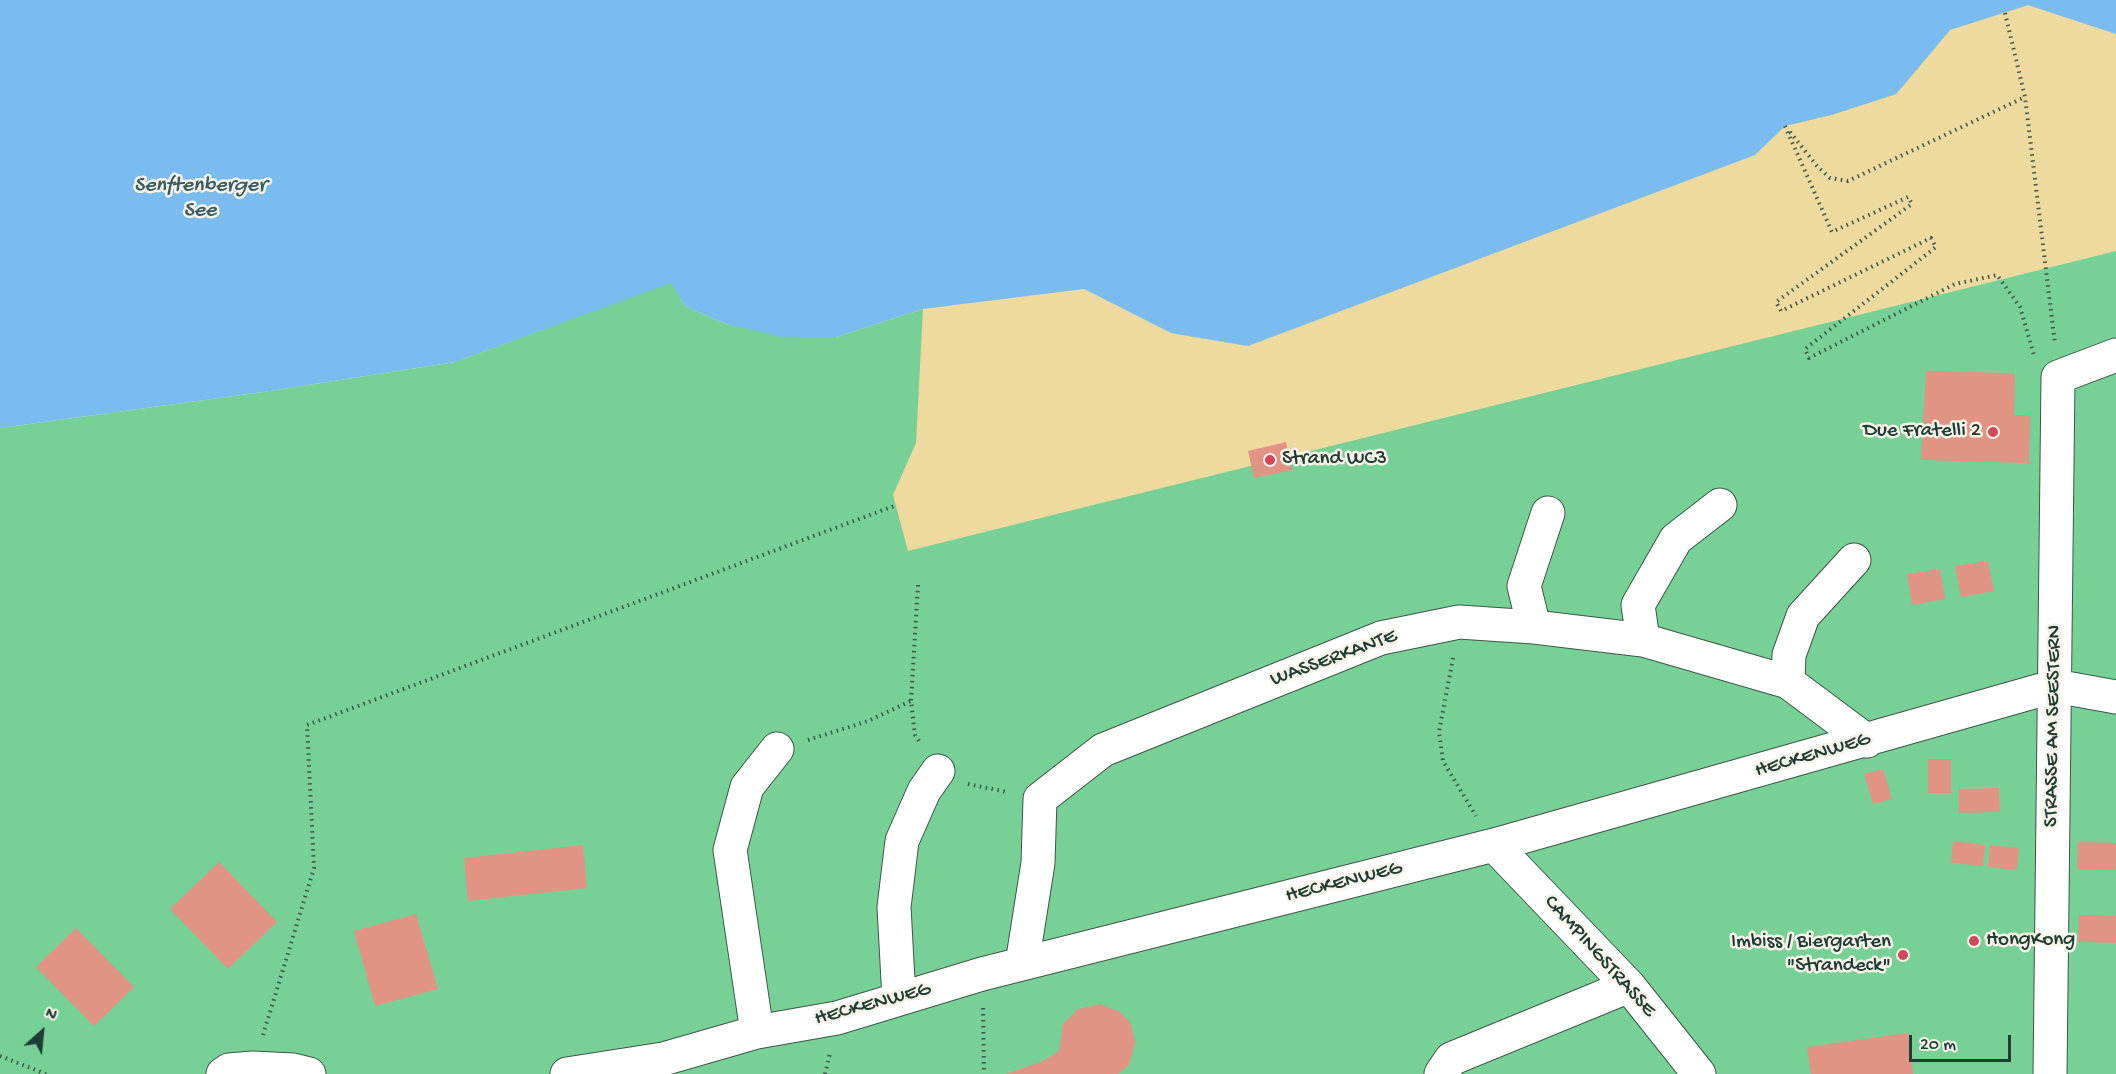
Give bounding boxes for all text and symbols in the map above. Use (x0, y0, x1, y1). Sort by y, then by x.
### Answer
water label: Senftenberger See (134, 174, 266, 226)
place label: Due Fratelli 2 (1863, 419, 1981, 445)
marker: Due Fratelli 2 (1986, 425, 2000, 439)
place label: Strand WC3 (1282, 447, 1387, 473)
marker: Strand WC3 (1263, 453, 1277, 467)
street label: WASSERKANTE (1267, 624, 1401, 694)
street label: STRASSE AM SEESTERN (2040, 625, 2068, 827)
street label: HECKENWEG (1752, 727, 1874, 785)
street label: HECKENWEG (1283, 856, 1405, 910)
street label: CAMPINGSTRASSE (1538, 891, 1660, 1023)
place label: HongKong (1986, 928, 2075, 954)
place label: Imbiss / Biergarten "Strandeck" (1731, 930, 1891, 980)
marker: HongKong (1967, 934, 1981, 948)
marker: Imbiss / Biergarten "Strandeck" (1896, 948, 1910, 962)
street label: HECKENWEG (812, 977, 934, 1033)
north arrow (12, 1002, 72, 1062)
text: N (41, 1005, 59, 1026)
scale bar (1912, 1023, 2014, 1061)
text: 20 m (1920, 1035, 1956, 1056)

